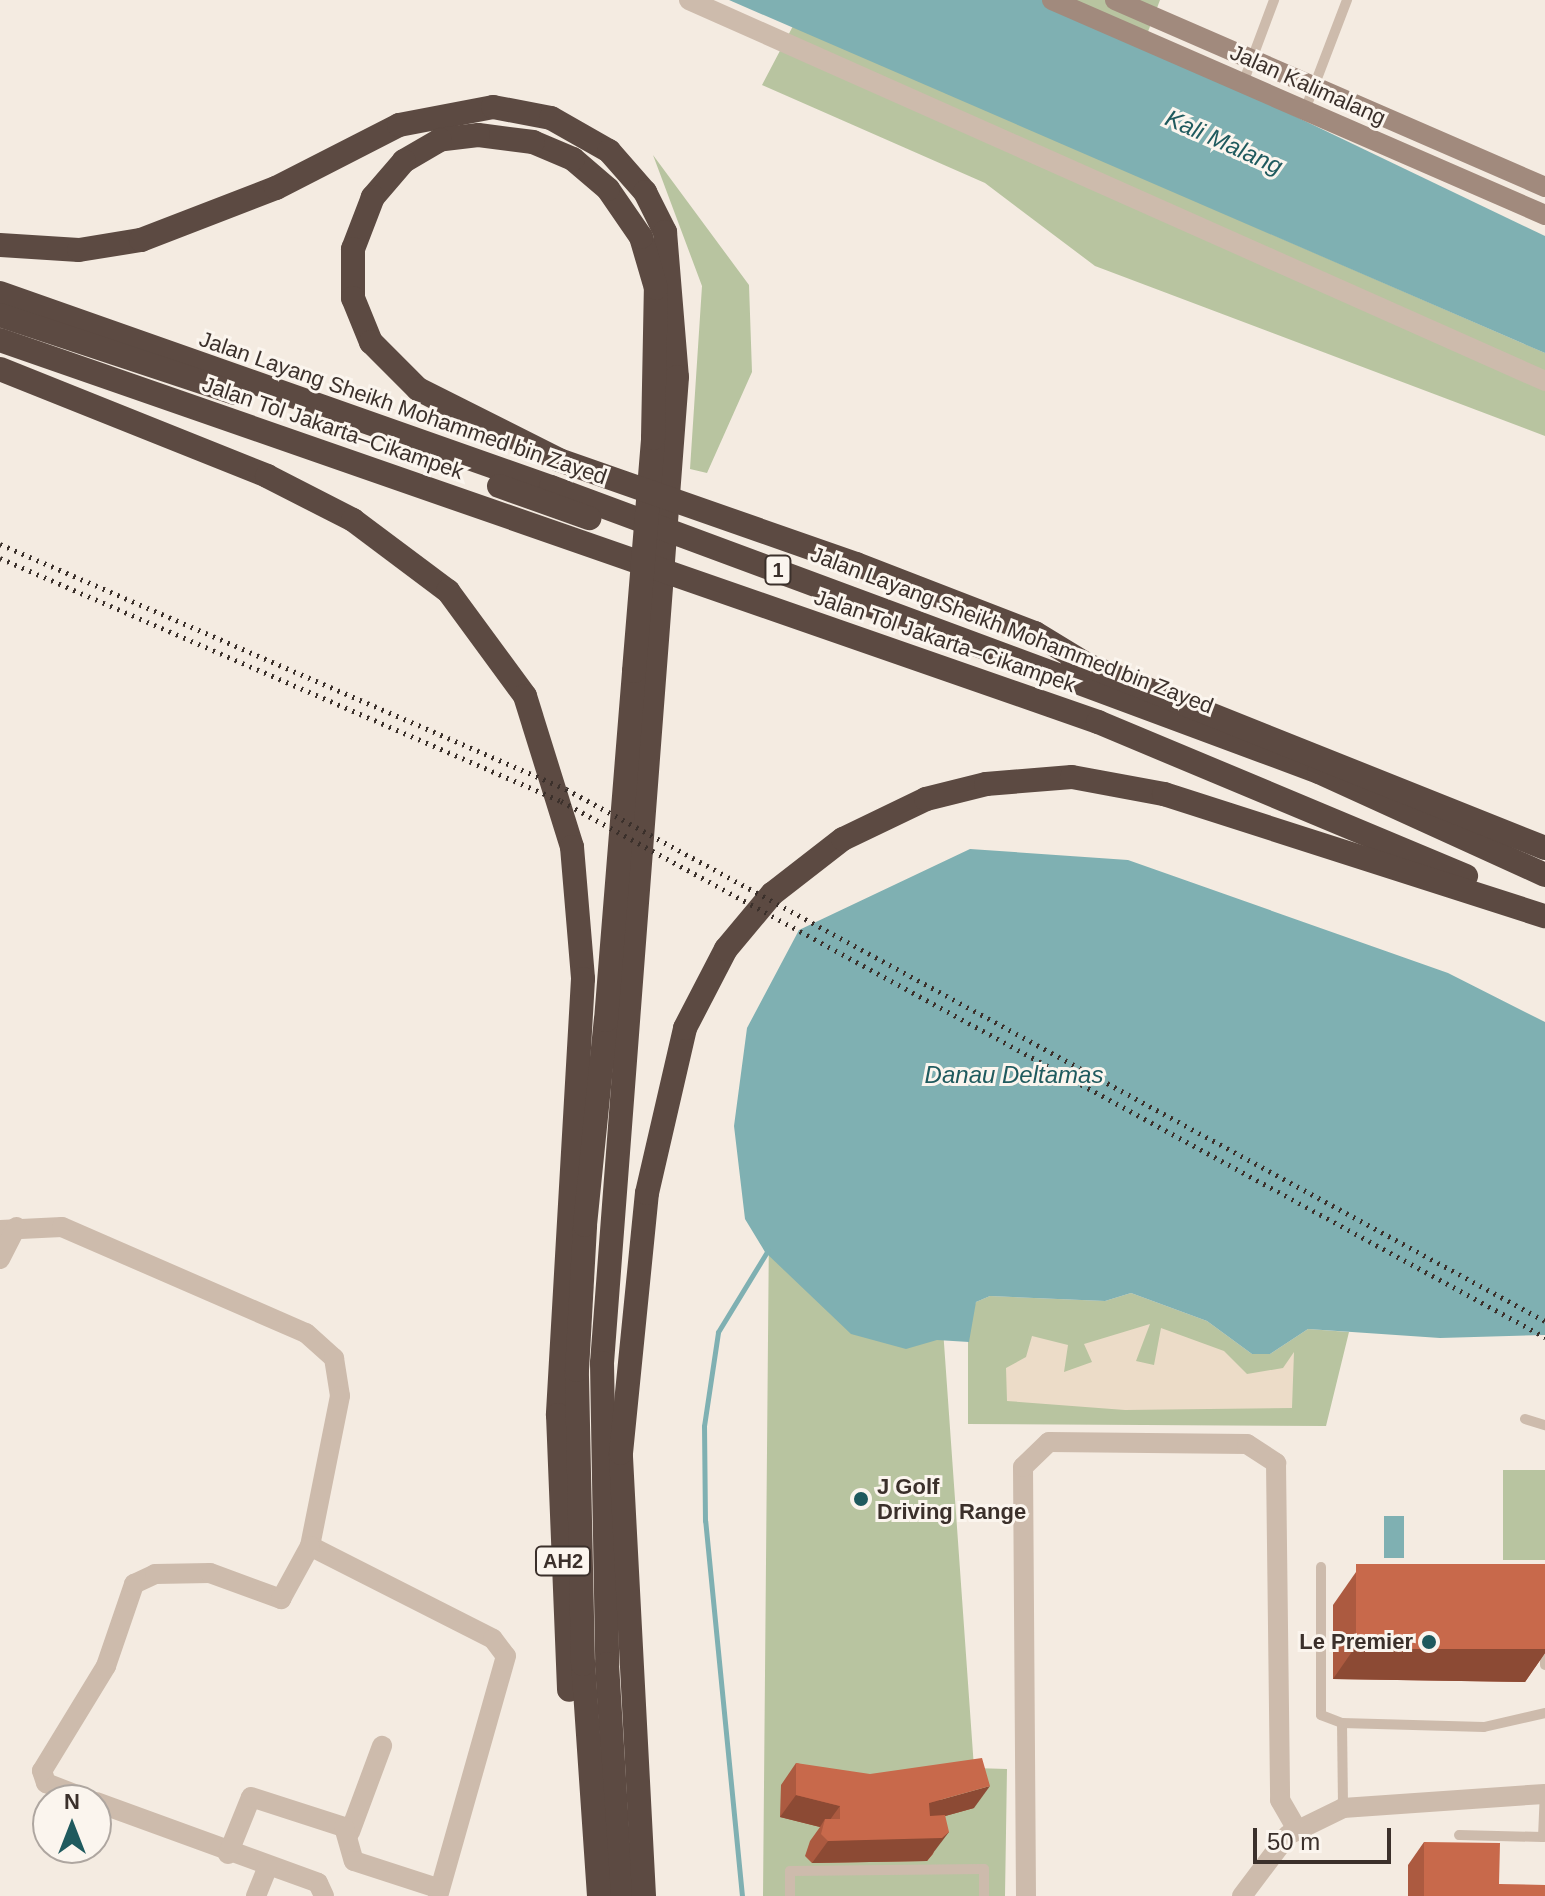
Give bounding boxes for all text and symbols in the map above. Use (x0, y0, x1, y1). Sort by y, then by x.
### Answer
street label: Jalan Kalimalang (1226, 39, 1390, 131)
water label: Kali Malang (1161, 103, 1287, 181)
street label: Jalan Layang Sheikh Mohammed bin Zayed (196, 326, 610, 490)
street label: Jalan Tol Jakarta–Cikampek (199, 371, 467, 485)
street label: Jalan Layang Sheikh Mohammed bin Zayed (807, 541, 1217, 719)
road number: 1 (764, 554, 792, 586)
street label: Jalan Tol Jakarta–Cikampek (811, 584, 1079, 698)
water label: Danau Deltamas (925, 1061, 1103, 1089)
place label: J Golf Driving Range (877, 1473, 1026, 1524)
marker: J Golf Driving Range (852, 1490, 870, 1508)
road number: AH2 (533, 1545, 593, 1577)
place label: Le Premier (1299, 1629, 1413, 1655)
marker: Le Premier (1420, 1633, 1438, 1651)
north arrow (32, 1784, 112, 1864)
text: N (64, 1789, 80, 1814)
scale bar (1257, 1812, 1395, 1862)
text: 50 m (1267, 1828, 1320, 1855)

